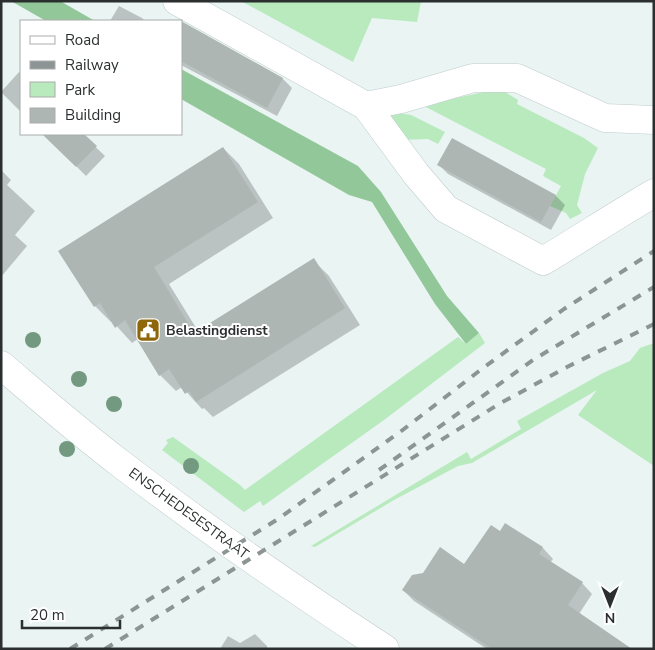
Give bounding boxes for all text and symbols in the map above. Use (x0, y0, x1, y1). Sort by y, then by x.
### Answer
legend (20, 20, 182, 135)
text: Road (65, 30, 100, 50)
text: Railway (65, 55, 119, 75)
text: Park (65, 80, 95, 100)
text: Building (65, 105, 121, 125)
public building icon: Belastingdienst (135, 317, 161, 343)
place label: Belastingdienst (166, 321, 268, 340)
street label: ENSCHEDESESTRAAT (125, 463, 253, 564)
north arrow (585, 580, 635, 630)
scale bar (22, 598, 120, 630)
text: 20 m (30, 605, 65, 625)
text: N (605, 608, 615, 627)

